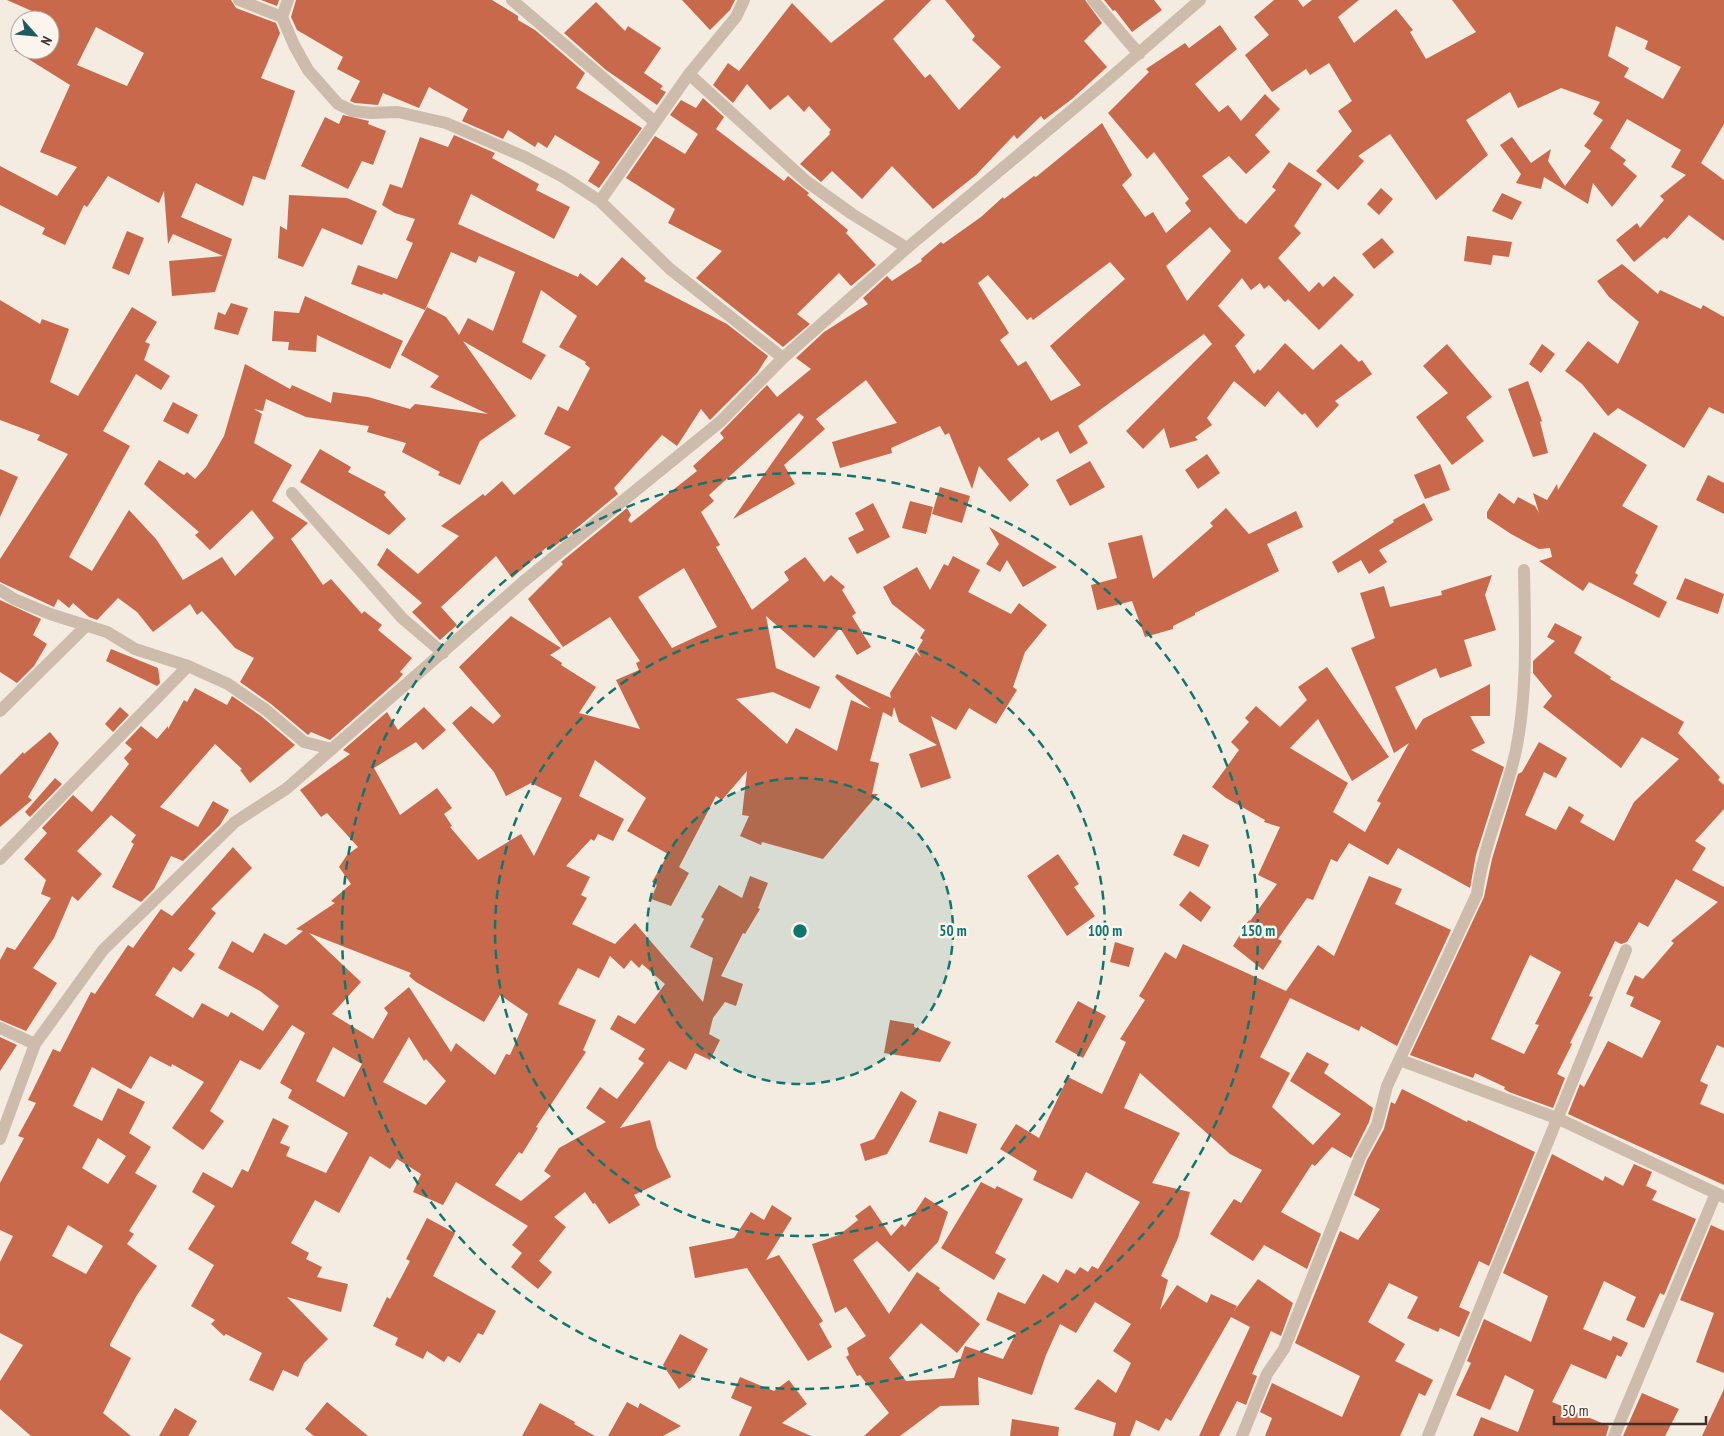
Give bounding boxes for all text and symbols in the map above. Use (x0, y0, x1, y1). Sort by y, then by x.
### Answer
north arrow (10, 10, 60, 60)
text: N (37, 33, 56, 48)
text: 50 m (939, 921, 967, 940)
text: 100 m (1088, 921, 1122, 940)
text: 150 m (1241, 921, 1275, 940)
centre of rings (791, 922, 809, 940)
scale bar (1554, 1394, 1706, 1426)
text: 50 m (1562, 1401, 1588, 1420)

